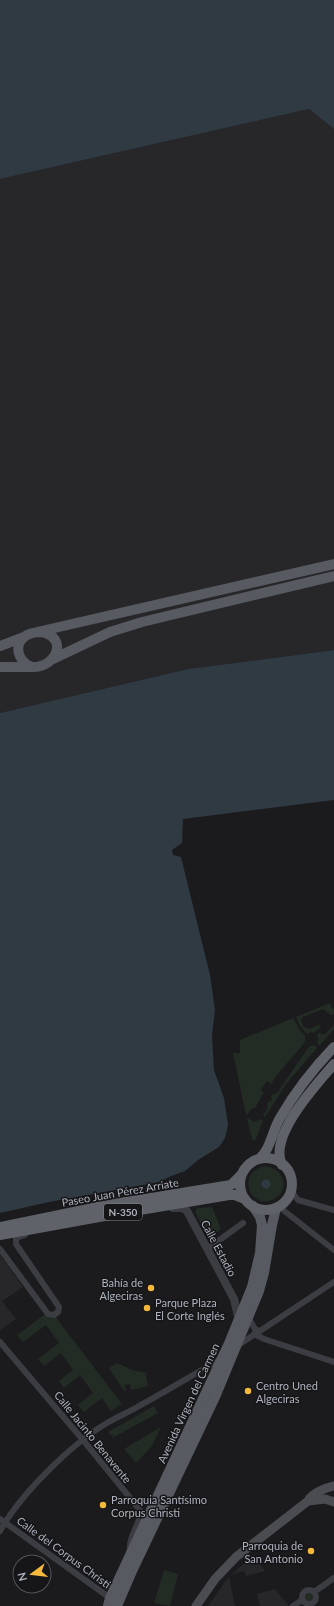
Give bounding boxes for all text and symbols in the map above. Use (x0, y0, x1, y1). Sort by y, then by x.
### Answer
street label: Paseo Juan Pérez Arriate (60, 1175, 180, 1209)
road number: N-350 (104, 1204, 142, 1220)
street label: Calle Estadio (199, 1218, 239, 1278)
place label: Bahía de Algeciras (99, 1276, 143, 1302)
marker: Bahía de Algeciras (146, 1283, 156, 1293)
place label: Parque Plaza El Corte Inglés (155, 1296, 225, 1322)
marker: Parque Plaza El Corte Inglés (142, 1303, 152, 1313)
street label: Avenida Virgen del Carmen (154, 1341, 222, 1465)
place label: Centro Uned Algeciras (256, 1379, 318, 1405)
marker: Centro Uned Algeciras (243, 1386, 253, 1396)
street label: Calle Jacinto Benavente (52, 1388, 134, 1486)
place label: Parroquia Santísimo Corpus Christi (111, 1493, 207, 1519)
marker: Parroquia Santísimo Corpus Christi (98, 1500, 108, 1510)
street label: Calle del Corpus Christi (14, 1514, 114, 1591)
place label: Parroquia de San Antonio (242, 1539, 303, 1565)
marker: Parroquia de San Antonio (306, 1546, 316, 1556)
north arrow (12, 1554, 52, 1594)
text: N (14, 1571, 29, 1582)

